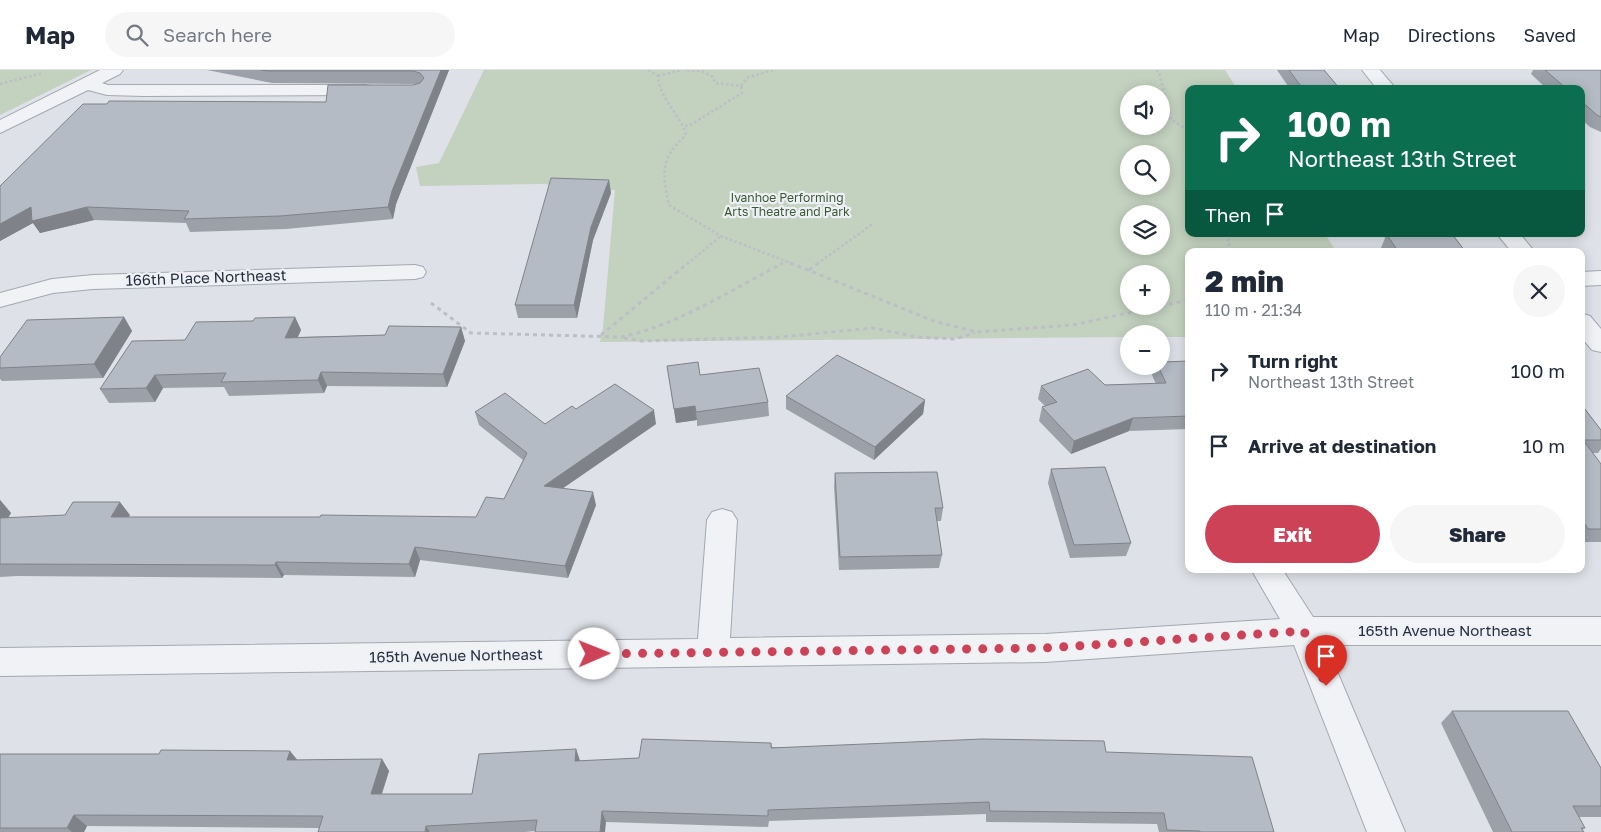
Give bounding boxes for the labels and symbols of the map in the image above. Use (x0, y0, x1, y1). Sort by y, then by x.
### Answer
park label: Ivanhoe Performing Arts Theatre and Park (724, 190, 850, 219)
street label: 166th Place Northeast (125, 265, 287, 289)
street label: 165th Avenue Northeast (1358, 621, 1532, 639)
position arrow (567, 627, 619, 679)
pin (1305, 635, 1347, 686)
street label: 165th Avenue Northeast (369, 644, 543, 666)

